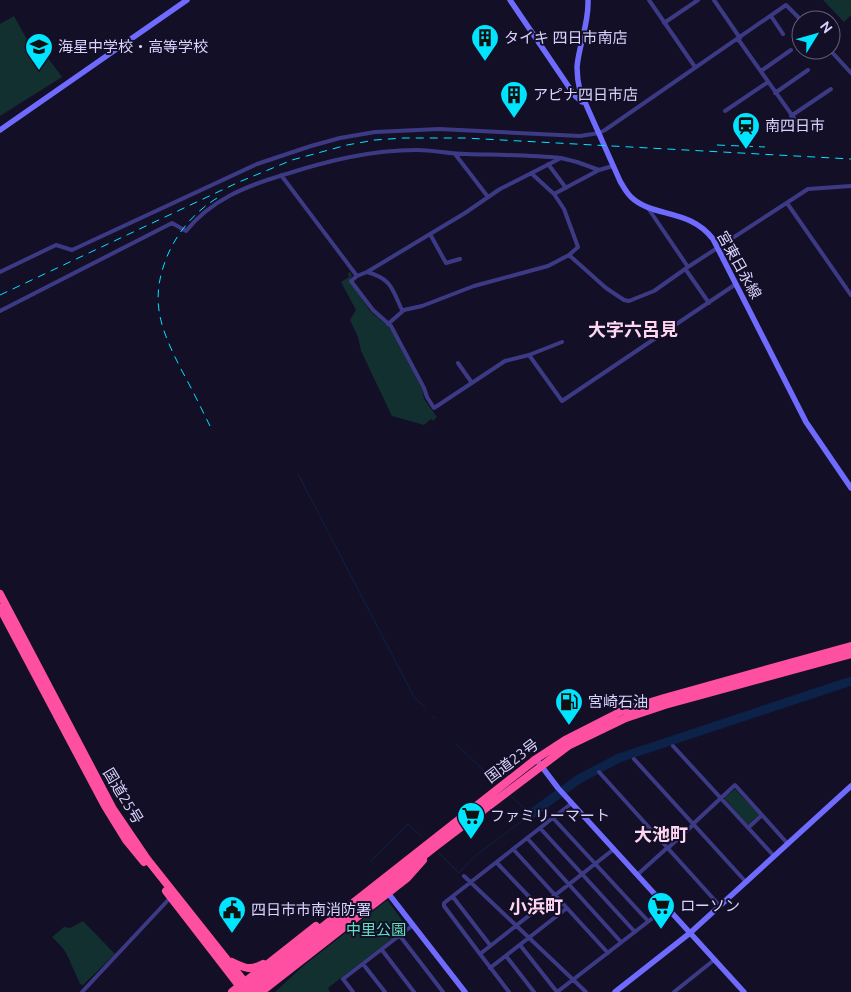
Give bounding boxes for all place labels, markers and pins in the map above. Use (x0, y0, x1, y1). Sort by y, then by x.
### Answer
building icon: タイキ 四日市南店 (470, 23, 500, 62)
place label: タイキ 四日市南店 (504, 29, 627, 46)
school or university icon: 海星中学校・高等学校 (24, 32, 54, 71)
place label: 海星中学校・高等学校 (58, 38, 208, 55)
building icon: アピナ四日市店 (499, 80, 529, 119)
place label: アピナ四日市店 (533, 86, 638, 103)
station icon: 南四日市 (731, 111, 761, 150)
place label: 南四日市 (765, 117, 825, 134)
fuel station icon: 宮崎石油 (554, 687, 584, 726)
place label: 宮崎石油 (588, 693, 648, 710)
supermarket icon: ファミリーマート (456, 801, 486, 840)
place label: ファミリーマート (490, 807, 610, 824)
supermarket icon: ローソン (646, 891, 676, 930)
public building icon: 四日市市南消防署 (217, 895, 247, 934)
place label: ローソン (680, 897, 740, 914)
place label: 四日市市南消防署 (251, 901, 371, 918)

